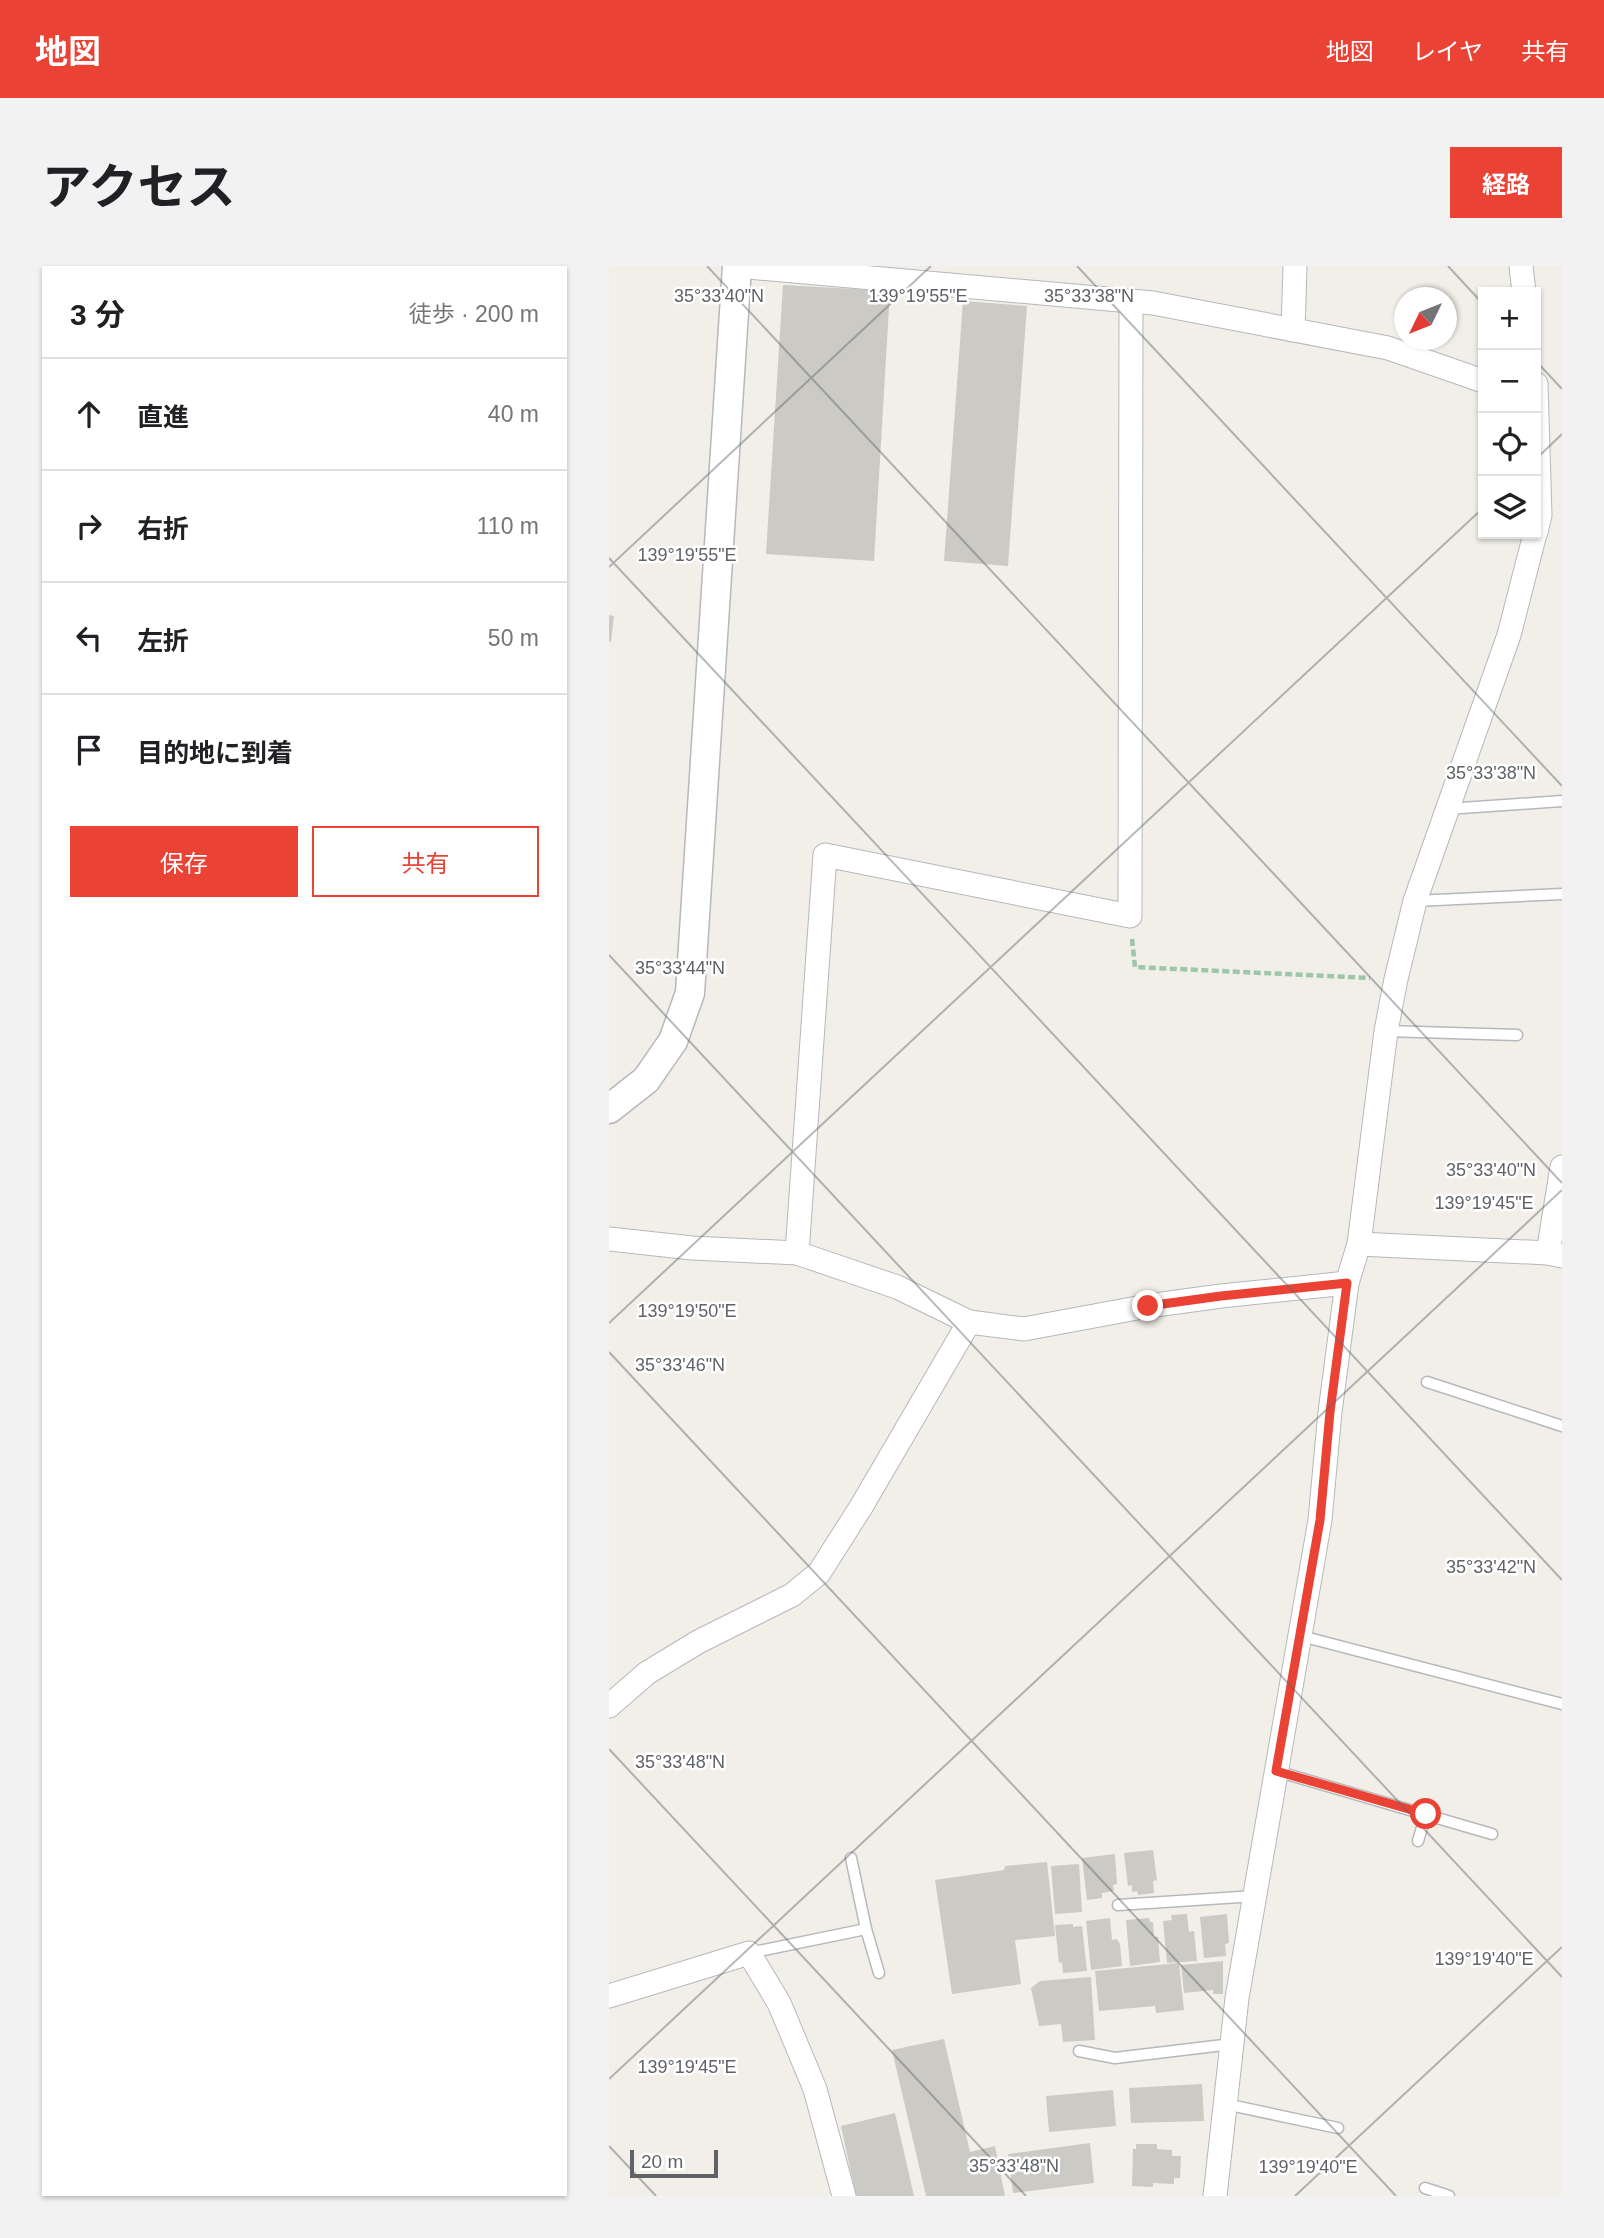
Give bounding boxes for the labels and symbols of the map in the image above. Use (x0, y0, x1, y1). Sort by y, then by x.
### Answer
text: 35°33'40"N (674, 286, 764, 306)
text: 139°19'55"E (868, 286, 968, 306)
text: 35°33'38"N (1044, 286, 1134, 306)
north arrow (1394, 287, 1457, 350)
text: 139°19'55"E (637, 545, 737, 565)
text: 35°33'38"N (1446, 763, 1536, 783)
text: 35°33'44"N (635, 958, 725, 978)
text: 35°33'40"N (1446, 1160, 1536, 1180)
text: 139°19'45"E (1434, 1193, 1534, 1213)
route end (1132, 1290, 1163, 1321)
text: 139°19'50"E (637, 1301, 737, 1321)
text: 35°33'46"N (635, 1355, 725, 1375)
text: 35°33'42"N (1446, 1557, 1536, 1577)
text: 35°33'48"N (635, 1752, 725, 1772)
route start (1410, 1798, 1441, 1829)
text: 139°19'40"E (1434, 1949, 1534, 1969)
text: 139°19'45"E (637, 2057, 737, 2077)
scale bar (630, 2147, 717, 2179)
text: 35°33'48"N (969, 2156, 1059, 2176)
text: 139°19'40"E (1258, 2157, 1358, 2177)

